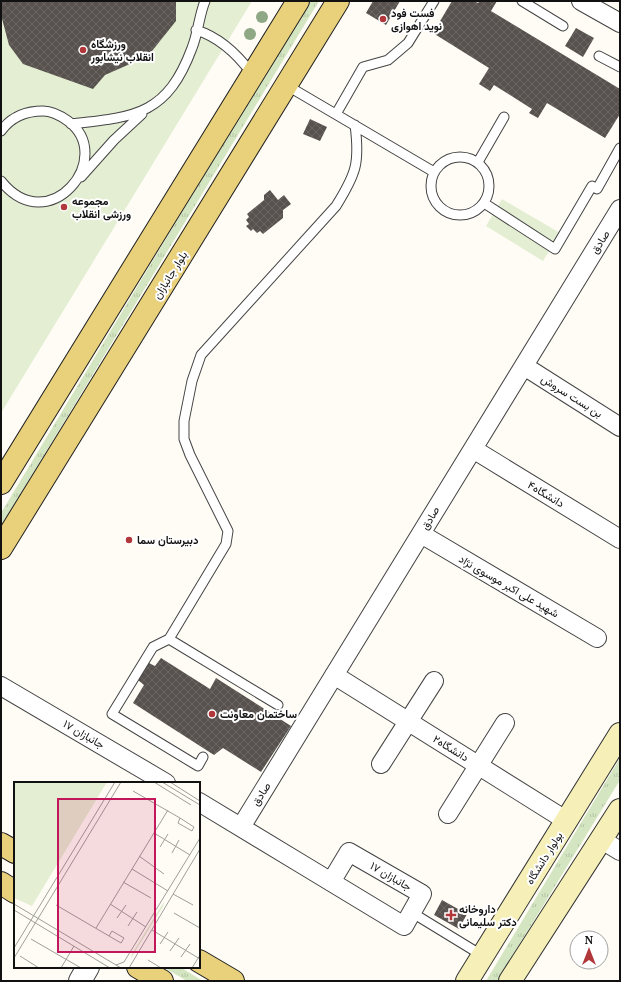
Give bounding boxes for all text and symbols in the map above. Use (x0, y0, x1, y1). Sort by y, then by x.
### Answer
place label: فست فود نوید اهوازی (391, 6, 442, 33)
marker: فست فود نوید اهوازی (378, 14, 388, 24)
place label: ورزشگاه انقلاب نیشابور (90, 37, 154, 64)
marker: ورزشگاه انقلاب نیشابور (78, 45, 88, 55)
place label: مجموعه ورزشی انقلاب (72, 194, 131, 221)
marker: مجموعه ورزشی انقلاب (59, 202, 69, 212)
street label: صادق (587, 228, 613, 256)
street label: بلوار جانبازان (150, 249, 190, 301)
street label: بن بست سروش (539, 372, 605, 420)
street label: دانشگاه۴ (525, 478, 567, 510)
street label: صادق (418, 504, 442, 532)
place label: دبیرستان سما (137, 533, 199, 547)
marker: دبیرستان سما (124, 535, 134, 545)
street label: شهید علی اکبر موسوی نژاد (456, 552, 562, 621)
place label: ساختمان معاونت (220, 707, 297, 721)
marker: ساختمان معاونت (207, 709, 217, 719)
street label: جانبازان ۱۷ (61, 717, 107, 751)
street label: دانشگاه۲ (430, 732, 472, 764)
street label: صادق (248, 780, 274, 808)
inset map (14, 782, 200, 968)
street label: بولوار دانشگاه (522, 829, 566, 887)
street label: جانبازان ۱۷ (368, 859, 414, 893)
place label: داروخانه دکتر سلیمانی (459, 902, 517, 929)
marker: داروخانه دکتر سلیمانی (446, 910, 456, 920)
north arrow (569, 930, 609, 970)
text: N (585, 933, 594, 947)

